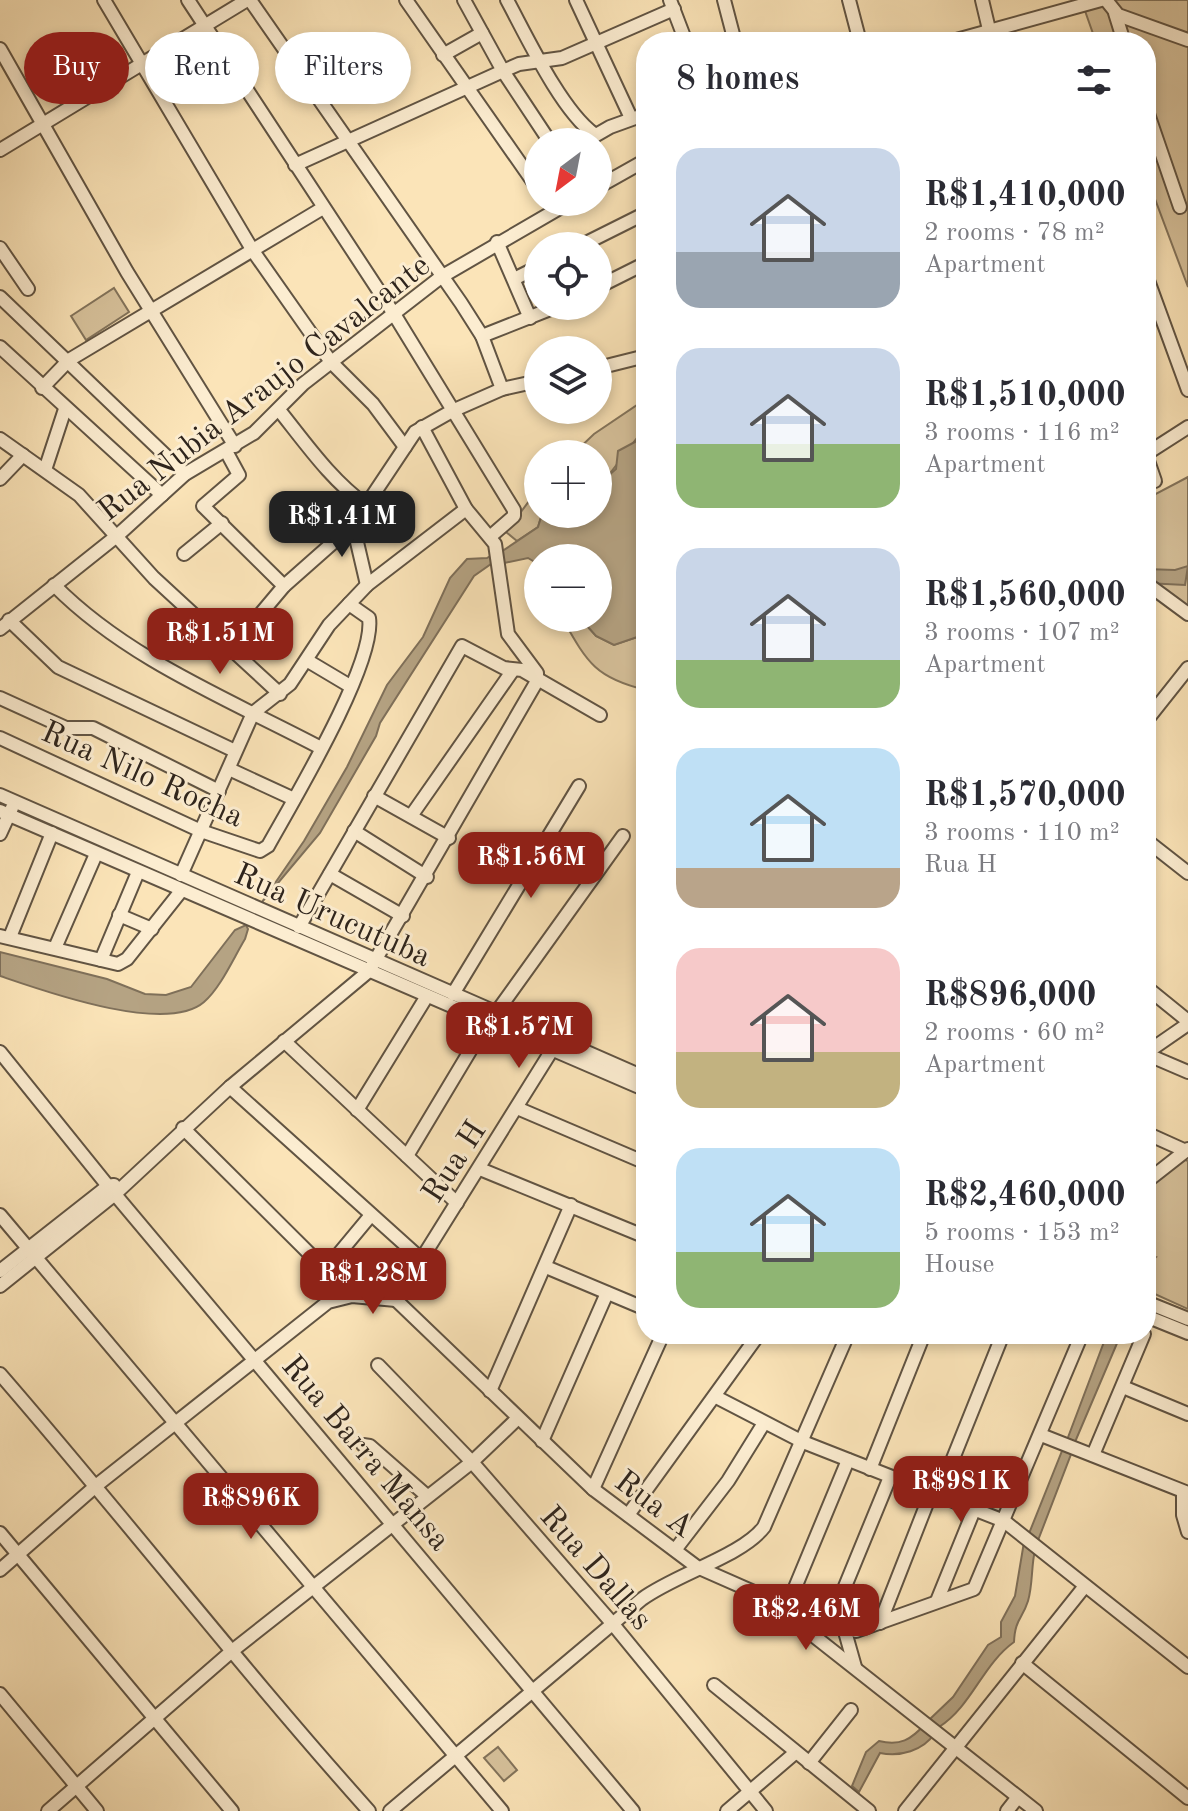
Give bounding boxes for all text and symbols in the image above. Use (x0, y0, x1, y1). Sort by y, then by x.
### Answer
chip: Buy (24, 32, 129, 104)
chip: Rent (145, 32, 259, 104)
chip: Filters (275, 32, 411, 104)
icon: filters (1072, 58, 1116, 102)
text: 8 homes (676, 63, 799, 97)
north arrow (524, 128, 612, 216)
map controls (524, 128, 612, 632)
text: R$1,410,000 (924, 179, 1126, 213)
icon: home (740, 180, 836, 276)
text: 2 rooms · 78 m² (924, 220, 1105, 246)
button: locate (524, 232, 612, 320)
street label: Rua Nubia Araujo Cavalcante (93, 250, 437, 529)
text: Apartment (924, 252, 1046, 278)
button: layers (524, 336, 612, 424)
text: R$1,510,000 (924, 379, 1126, 413)
icon: home (740, 380, 836, 476)
text: 3 rooms · 116 m² (924, 420, 1120, 446)
button: + (524, 440, 612, 528)
text: Apartment (924, 452, 1046, 478)
pin: R$1.41M (268, 491, 416, 559)
text: R$1.41M (287, 504, 397, 530)
button: − (524, 544, 612, 632)
text: R$1,560,000 (924, 579, 1126, 613)
icon: home (740, 580, 836, 676)
pin: R$1.51M (146, 608, 294, 676)
text: 3 rooms · 107 m² (924, 620, 1120, 646)
text: R$1.51M (165, 621, 275, 647)
text: Apartment (924, 652, 1046, 678)
street label: Rua Nilo Rocha (36, 717, 248, 835)
text: R$1,570,000 (924, 779, 1126, 813)
icon: home (740, 780, 836, 876)
text: 3 rooms · 110 m² (924, 820, 1120, 846)
pin: R$1.56M (457, 832, 605, 900)
text: R$1.56M (476, 845, 586, 871)
text: Rua H (924, 852, 997, 878)
street label: Rua Urucutuba (229, 859, 435, 974)
text: R$896,000 (924, 979, 1096, 1013)
icon: home (740, 980, 836, 1076)
pin: R$1.57M (445, 1002, 593, 1070)
text: R$1.57M (464, 1015, 574, 1041)
text: 2 rooms · 60 m² (924, 1020, 1105, 1046)
text: Apartment (924, 1052, 1046, 1078)
street label: Rua H (418, 1116, 493, 1209)
text: R$2,460,000 (924, 1179, 1126, 1213)
icon: home (740, 1180, 836, 1276)
text: 5 rooms · 153 m² (924, 1220, 1120, 1246)
pin: R$1.28M (299, 1248, 447, 1316)
text: House (924, 1252, 995, 1278)
text: R$1.28M (318, 1261, 428, 1287)
street label: Rua Barra Mansa (274, 1350, 455, 1558)
pin: R$981K (896, 1456, 1026, 1524)
street label: Rua A (608, 1466, 698, 1545)
text: R$981K (911, 1469, 1011, 1495)
pin: R$896K (186, 1473, 316, 1541)
text: R$896K (201, 1486, 301, 1512)
street label: Rua Dallas (533, 1501, 657, 1637)
pin: R$2.46M (732, 1584, 880, 1652)
text: R$2.46M (751, 1597, 861, 1623)

